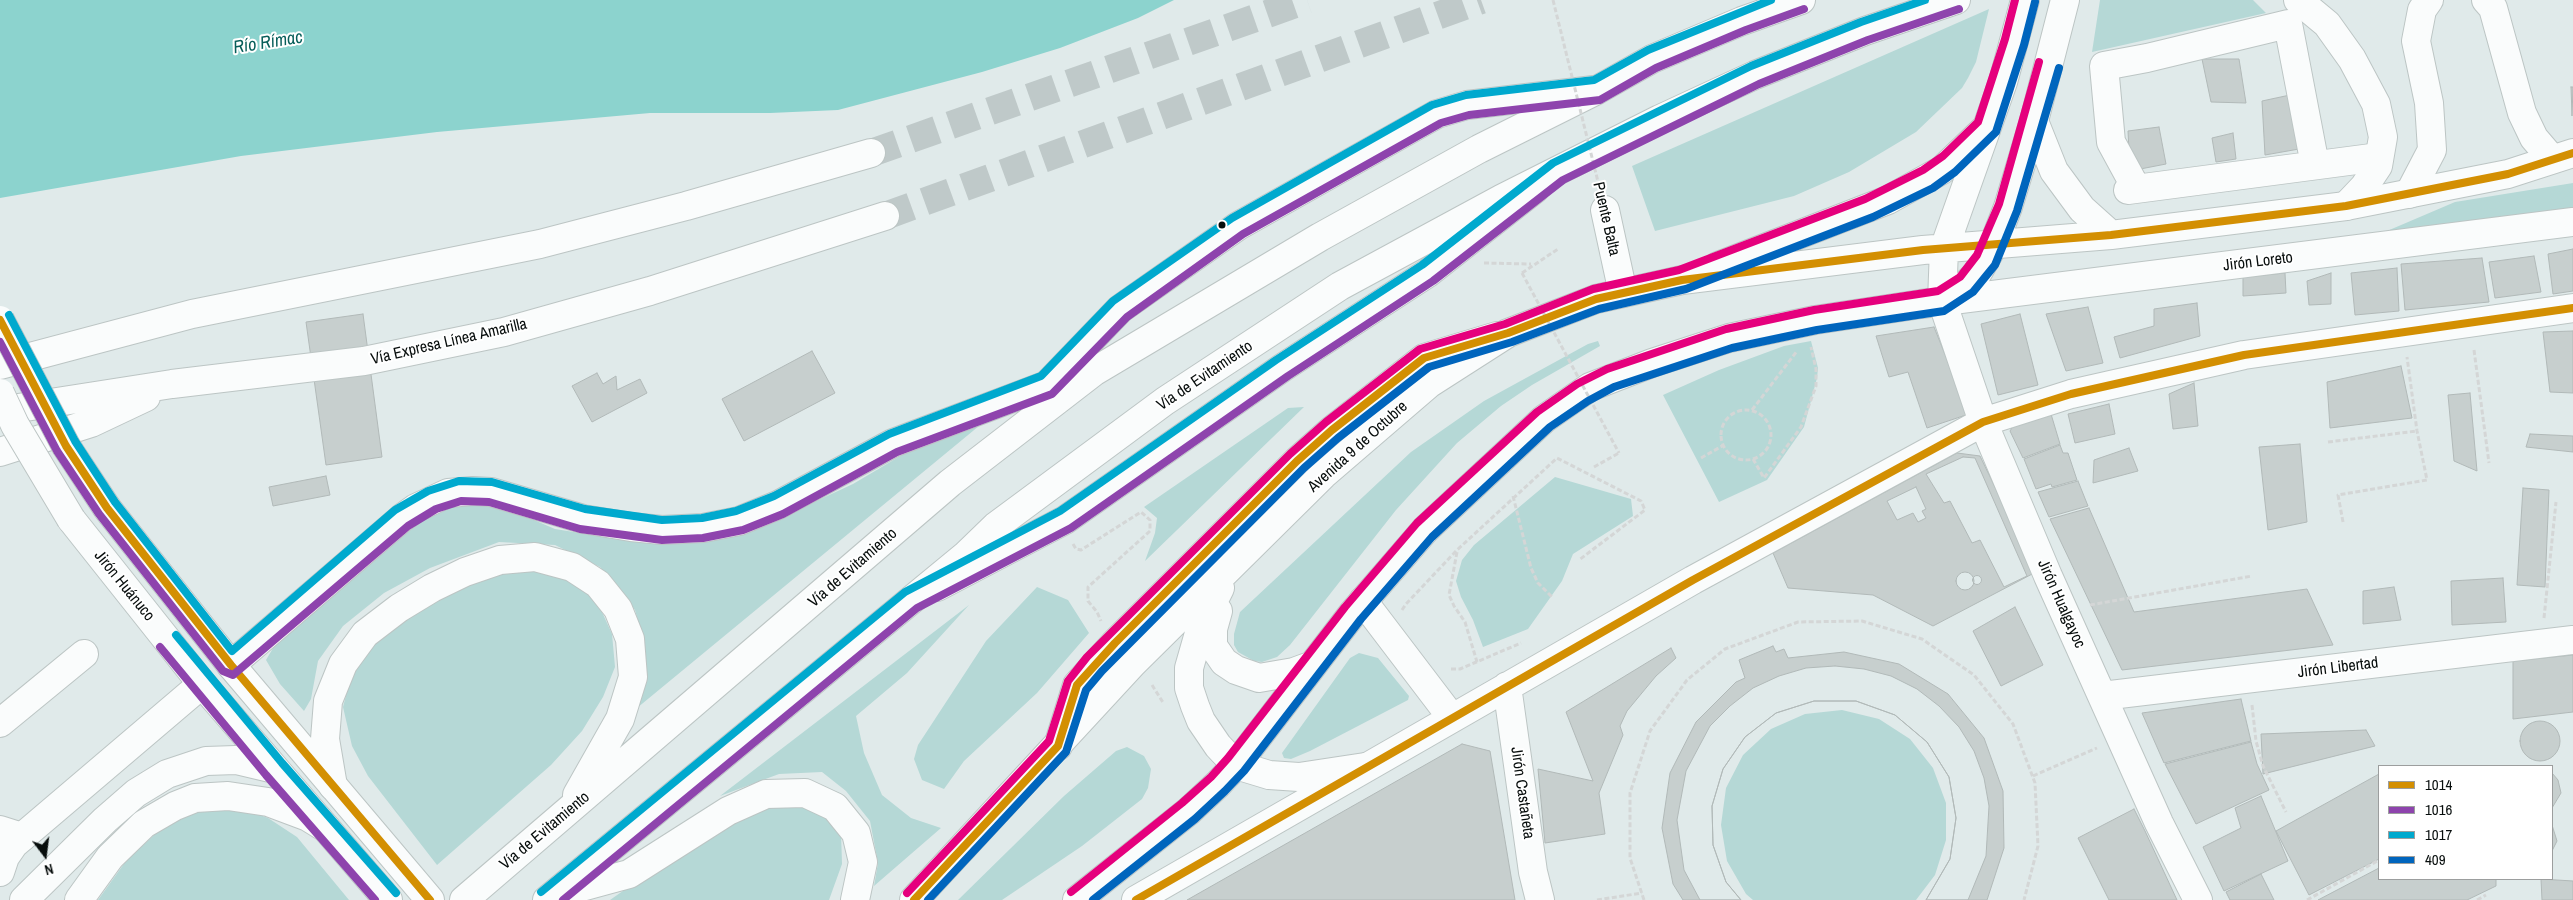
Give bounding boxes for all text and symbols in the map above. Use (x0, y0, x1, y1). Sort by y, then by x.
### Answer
water label: Río Rímac (232, 27, 304, 59)
street label: Puente Balta (1588, 180, 1624, 258)
unlabelled marker (1217, 220, 1227, 230)
street label: Jirón Loreto (2222, 248, 2294, 276)
street label: Vía Expresa Línea Amarilla (369, 315, 529, 369)
street label: Vía de Evitamiento (1153, 337, 1257, 415)
street label: Avenida 9 de Octubre (1304, 397, 1412, 497)
street label: Vía de Evitamiento (805, 524, 901, 612)
street label: Jirón Huánuco (90, 547, 158, 625)
street label: Jirón Hualgayoc (2033, 557, 2089, 651)
street label: Jirón Libertad (2297, 654, 2379, 682)
street label: Jirón Castañeta (1506, 746, 1538, 840)
legend (2378, 765, 2553, 880)
text: 1014 (2425, 774, 2452, 795)
street label: Vía de Evitamiento (496, 788, 594, 874)
text: 1016 (2425, 799, 2452, 820)
text: 1017 (2425, 824, 2452, 845)
north arrow (20, 830, 70, 880)
text: 409 (2425, 849, 2446, 870)
text: N (43, 860, 55, 879)

